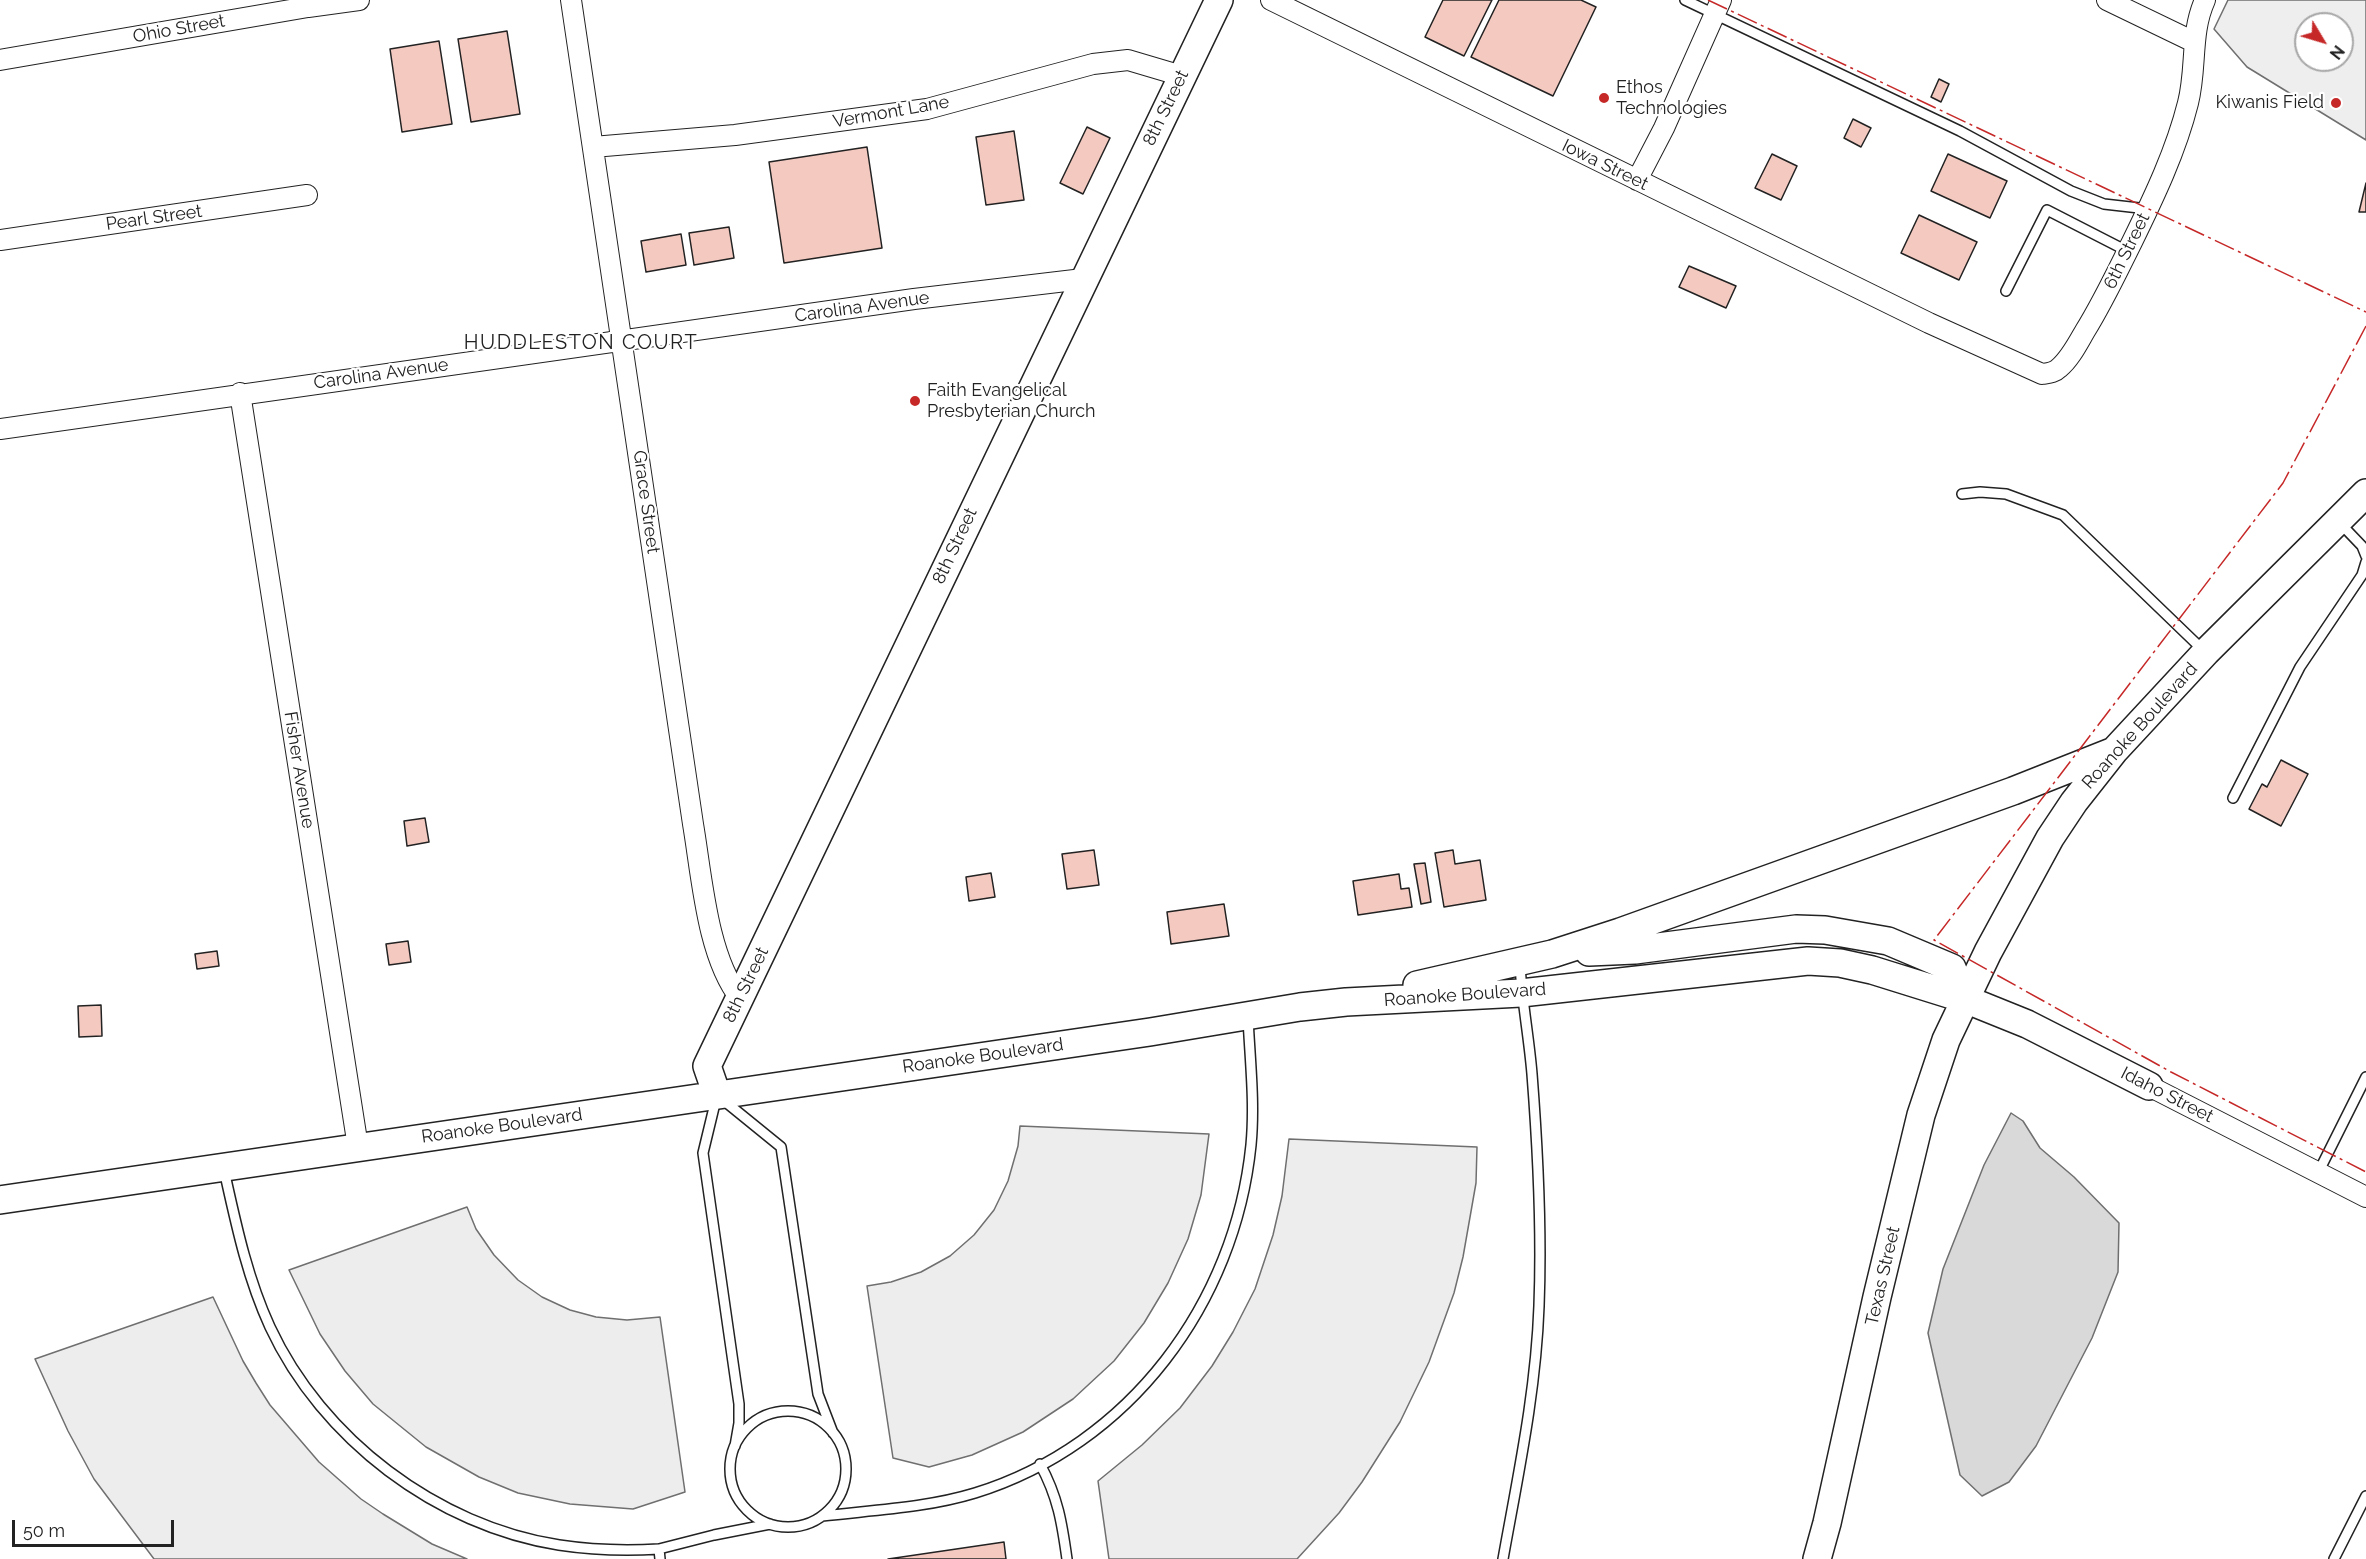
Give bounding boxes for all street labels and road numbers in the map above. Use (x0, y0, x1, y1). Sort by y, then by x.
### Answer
street label: Ohio Street (131, 10, 227, 48)
street label: 8th Street (1138, 67, 1194, 149)
street label: Vermont Lane (831, 91, 951, 133)
street label: Iowa Street (1558, 135, 1652, 195)
street label: Pearl Street (104, 201, 204, 235)
street label: 6th Street (2099, 209, 2155, 293)
street label: Carolina Avenue (793, 287, 931, 327)
street label: Carolina Avenue (312, 354, 450, 394)
street label: Grace Street (628, 449, 664, 555)
street label: 8th Street (928, 504, 982, 588)
street label: Roanoke Boulevard (2078, 658, 2202, 794)
street label: Fisher Avenue (279, 710, 319, 830)
street label: 8th Street (718, 944, 774, 1026)
street label: Roanoke Boulevard (1383, 979, 1547, 1011)
street label: Roanoke Boulevard (901, 1034, 1065, 1078)
street label: Idaho Street (2117, 1062, 2217, 1128)
street label: Roanoke Boulevard (420, 1104, 584, 1148)
street label: Texas Street (1861, 1224, 1905, 1328)

